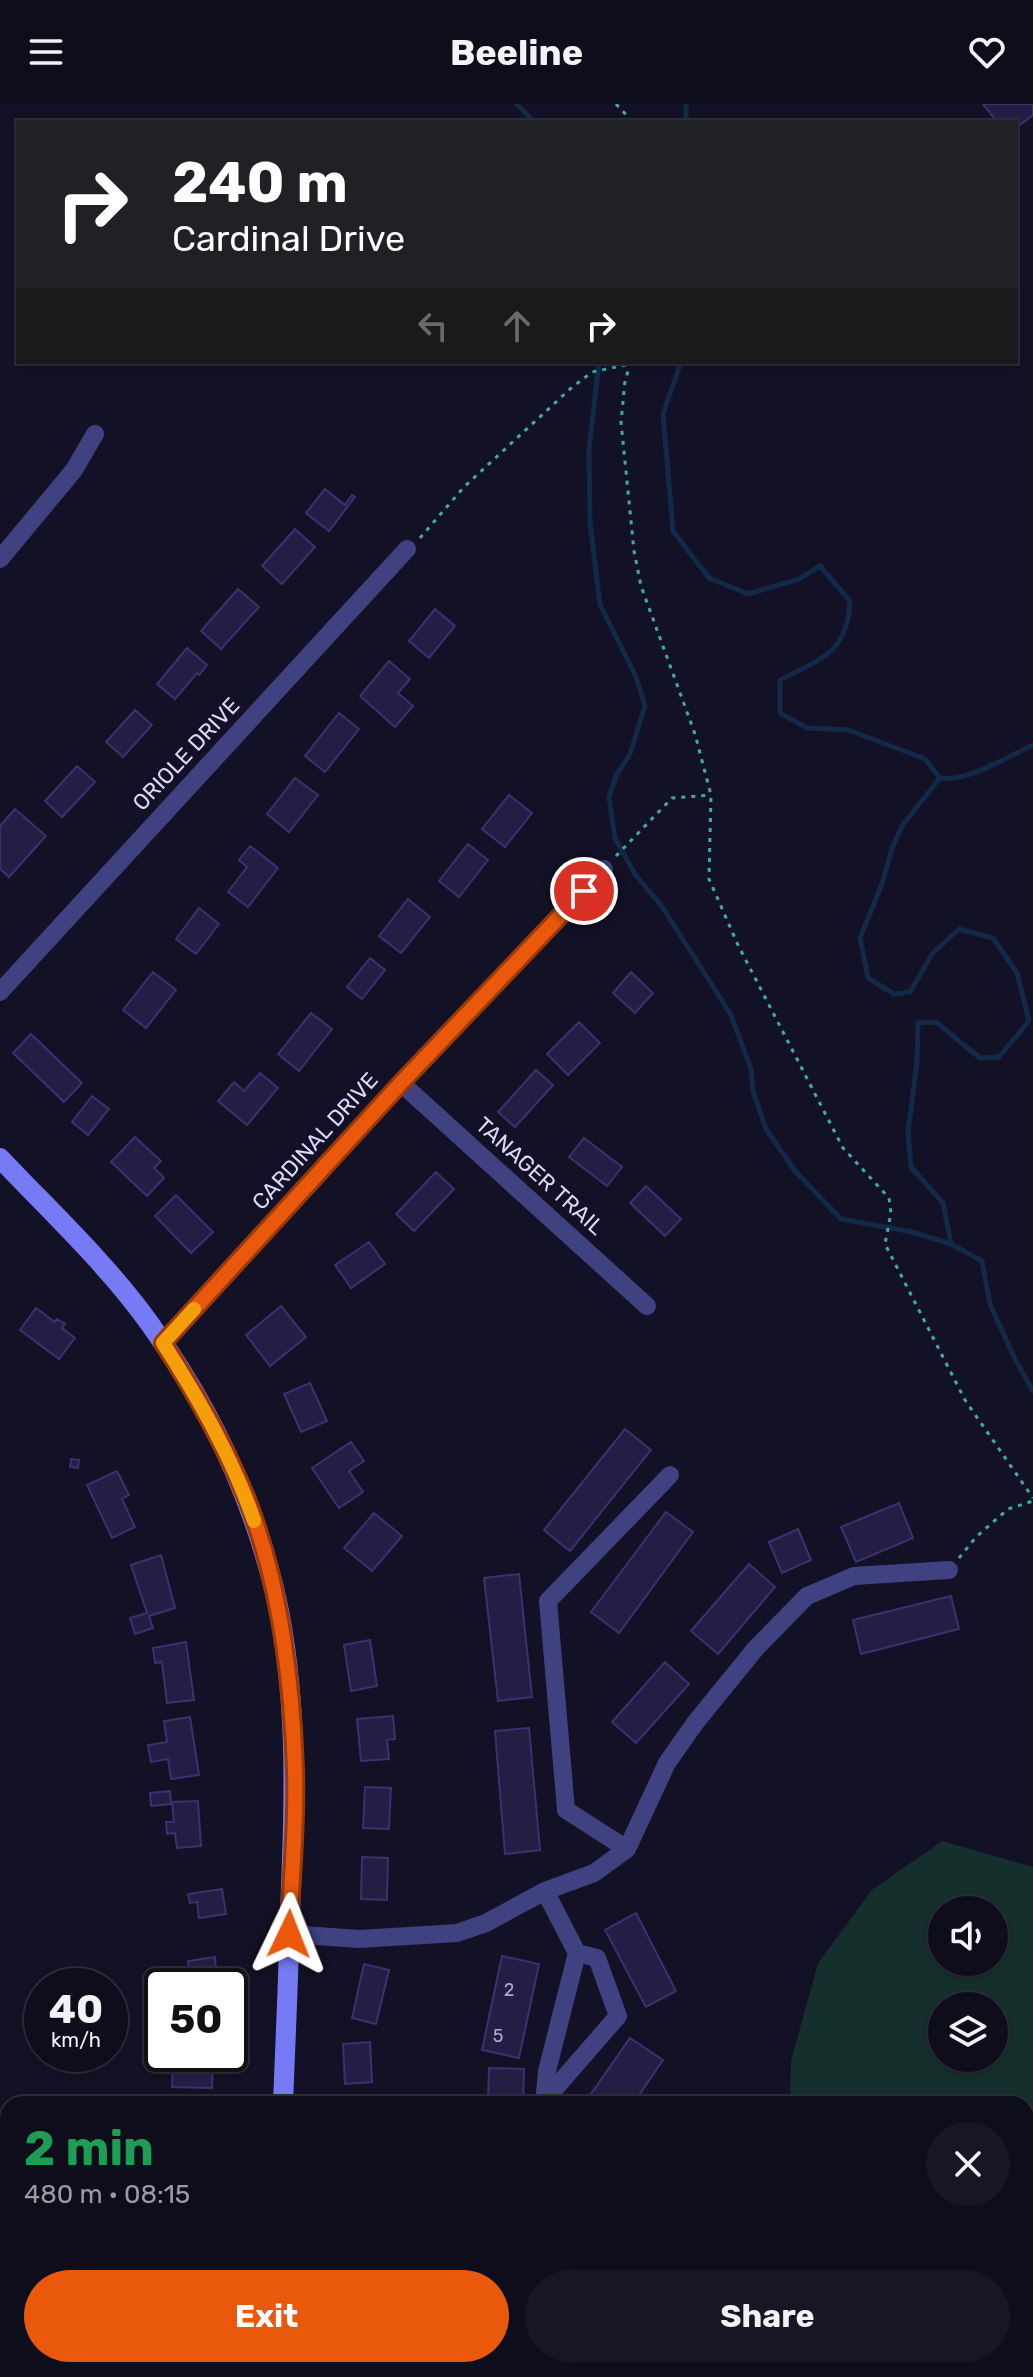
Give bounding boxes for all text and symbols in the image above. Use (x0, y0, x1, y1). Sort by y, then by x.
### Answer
icon: menu (24, 30, 68, 74)
icon: heart (965, 30, 1009, 74)
text: Beeline (450, 31, 583, 74)
text: 240 m (172, 150, 348, 216)
icon: right (40, 152, 144, 256)
text: Cardinal Drive (172, 217, 405, 260)
icon: left (411, 304, 455, 348)
icon: ahead (495, 304, 539, 348)
icon: right (579, 304, 623, 348)
street label: ORIOLE DRIVE (127, 692, 245, 816)
pin (550, 857, 618, 925)
icon: arrive (562, 869, 606, 913)
street label: CARDINAL DRIVE (246, 1067, 384, 1215)
street label: TANAGER TRAIL (470, 1111, 610, 1241)
position arrow (247, 1892, 331, 1976)
map controls (928, 1896, 1008, 2072)
button: sound (928, 1896, 1008, 1976)
speed limit sign: 50 (144, 1968, 248, 2072)
house number: 2 (504, 1979, 514, 2001)
text: 40 (49, 1986, 103, 2033)
button: layers (928, 1992, 1008, 2072)
house number: 5 (493, 2025, 503, 2047)
text: km/h (51, 2028, 101, 2052)
text: 2 min (24, 2120, 154, 2177)
button: close (926, 2122, 1010, 2206)
text: 480 m · 08:15 (24, 2179, 190, 2210)
button: Exit (24, 2270, 509, 2362)
button: Share (525, 2270, 1010, 2362)

